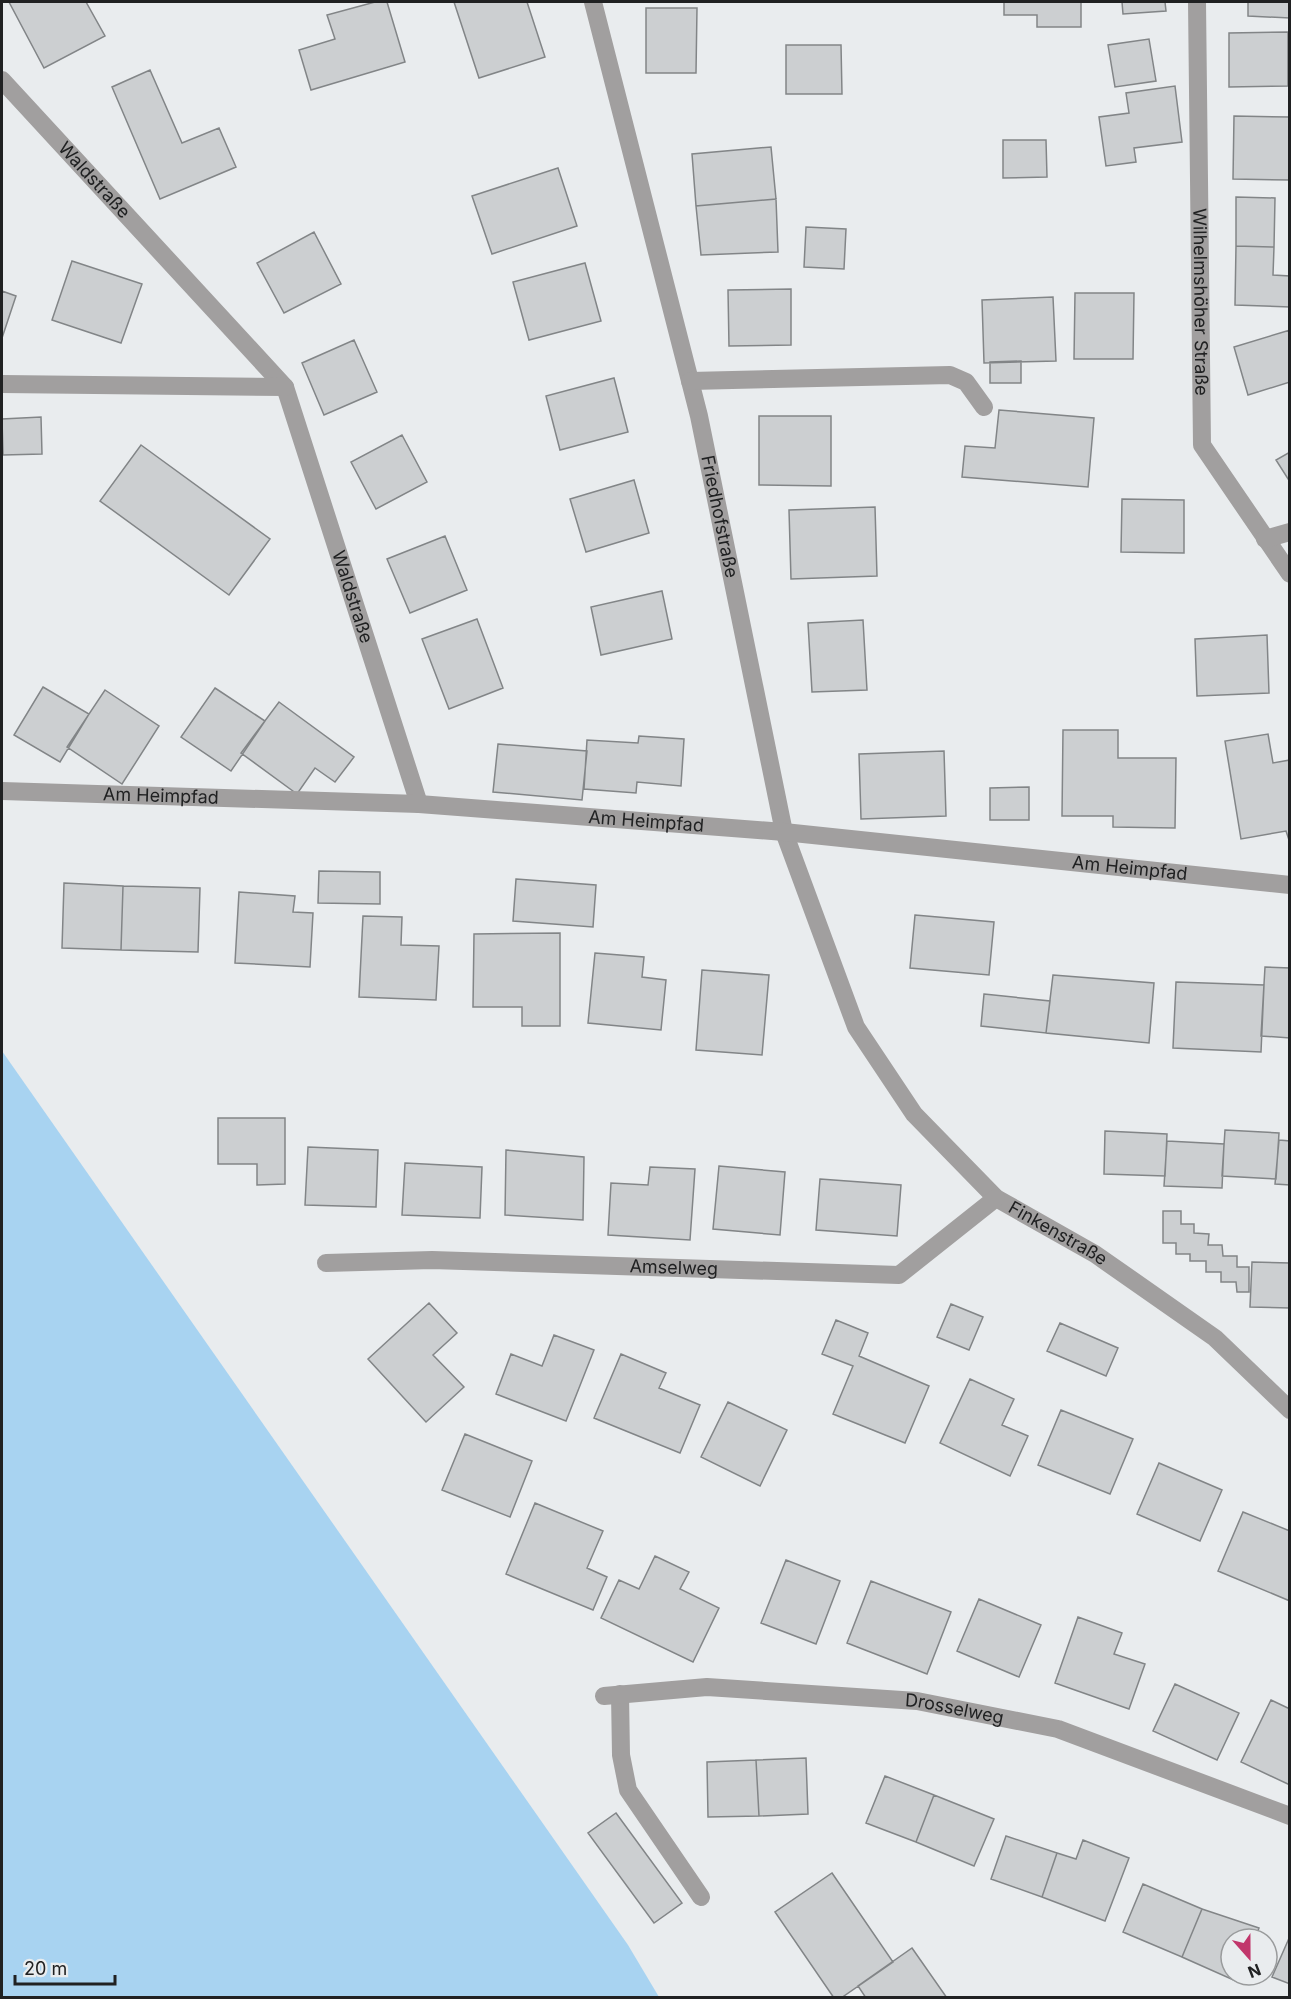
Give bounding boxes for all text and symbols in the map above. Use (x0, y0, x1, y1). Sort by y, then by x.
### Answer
street label: Waldstraße (54, 137, 135, 222)
street label: Wilhelmshöher Straße (1189, 208, 1212, 396)
street label: Friedhofstraße (697, 453, 743, 580)
street label: Waldstraße (328, 548, 378, 646)
street label: Am Heimpfad (103, 783, 219, 808)
street label: Am Heimpfad (588, 806, 705, 836)
street label: Am Heimpfad (1071, 851, 1189, 884)
street label: Finkenstraße (1005, 1196, 1112, 1269)
street label: Amselweg (629, 1255, 718, 1279)
street label: Drosselweg (904, 1689, 1006, 1728)
north arrow (1219, 1927, 1279, 1987)
scale bar (15, 1948, 116, 1986)
text: 20 m (24, 1958, 67, 1979)
text: N (1245, 1959, 1264, 1983)

